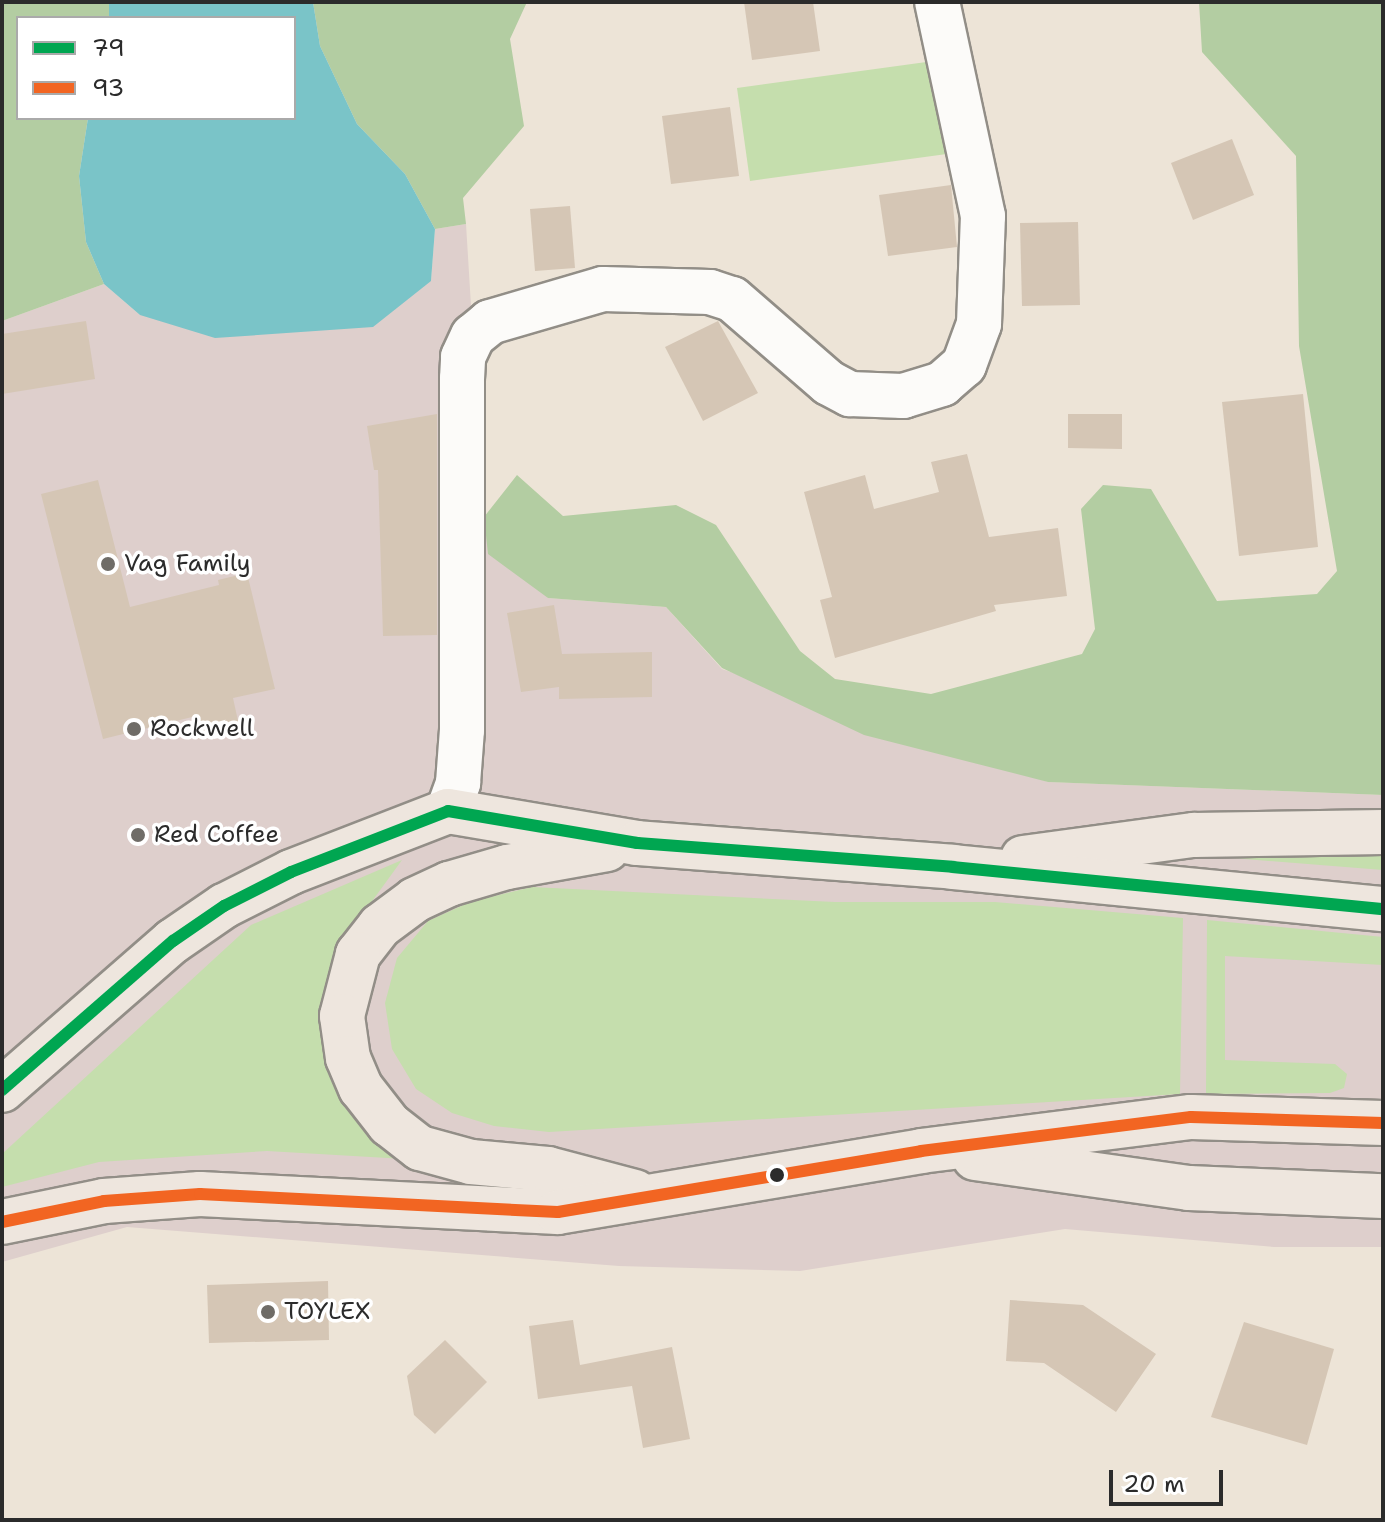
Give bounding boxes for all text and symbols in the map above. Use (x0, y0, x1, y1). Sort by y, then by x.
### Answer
legend (16, 16, 296, 120)
text: 79 (92, 32, 125, 64)
text: 93 (92, 72, 124, 104)
place label: Vag Family (124, 550, 250, 578)
marker: Vag Family (99, 555, 117, 573)
place label: Rockwell (150, 715, 254, 743)
marker: Rockwell (125, 720, 143, 738)
place label: Red Coffee (154, 821, 279, 849)
marker: Red Coffee (129, 826, 147, 844)
unlabelled marker (769, 1167, 785, 1183)
place label: TOYLEX (284, 1298, 370, 1326)
marker: TOYLEX (259, 1303, 277, 1321)
scale bar (1113, 1454, 1227, 1504)
text: 20 m (1123, 1468, 1185, 1500)

